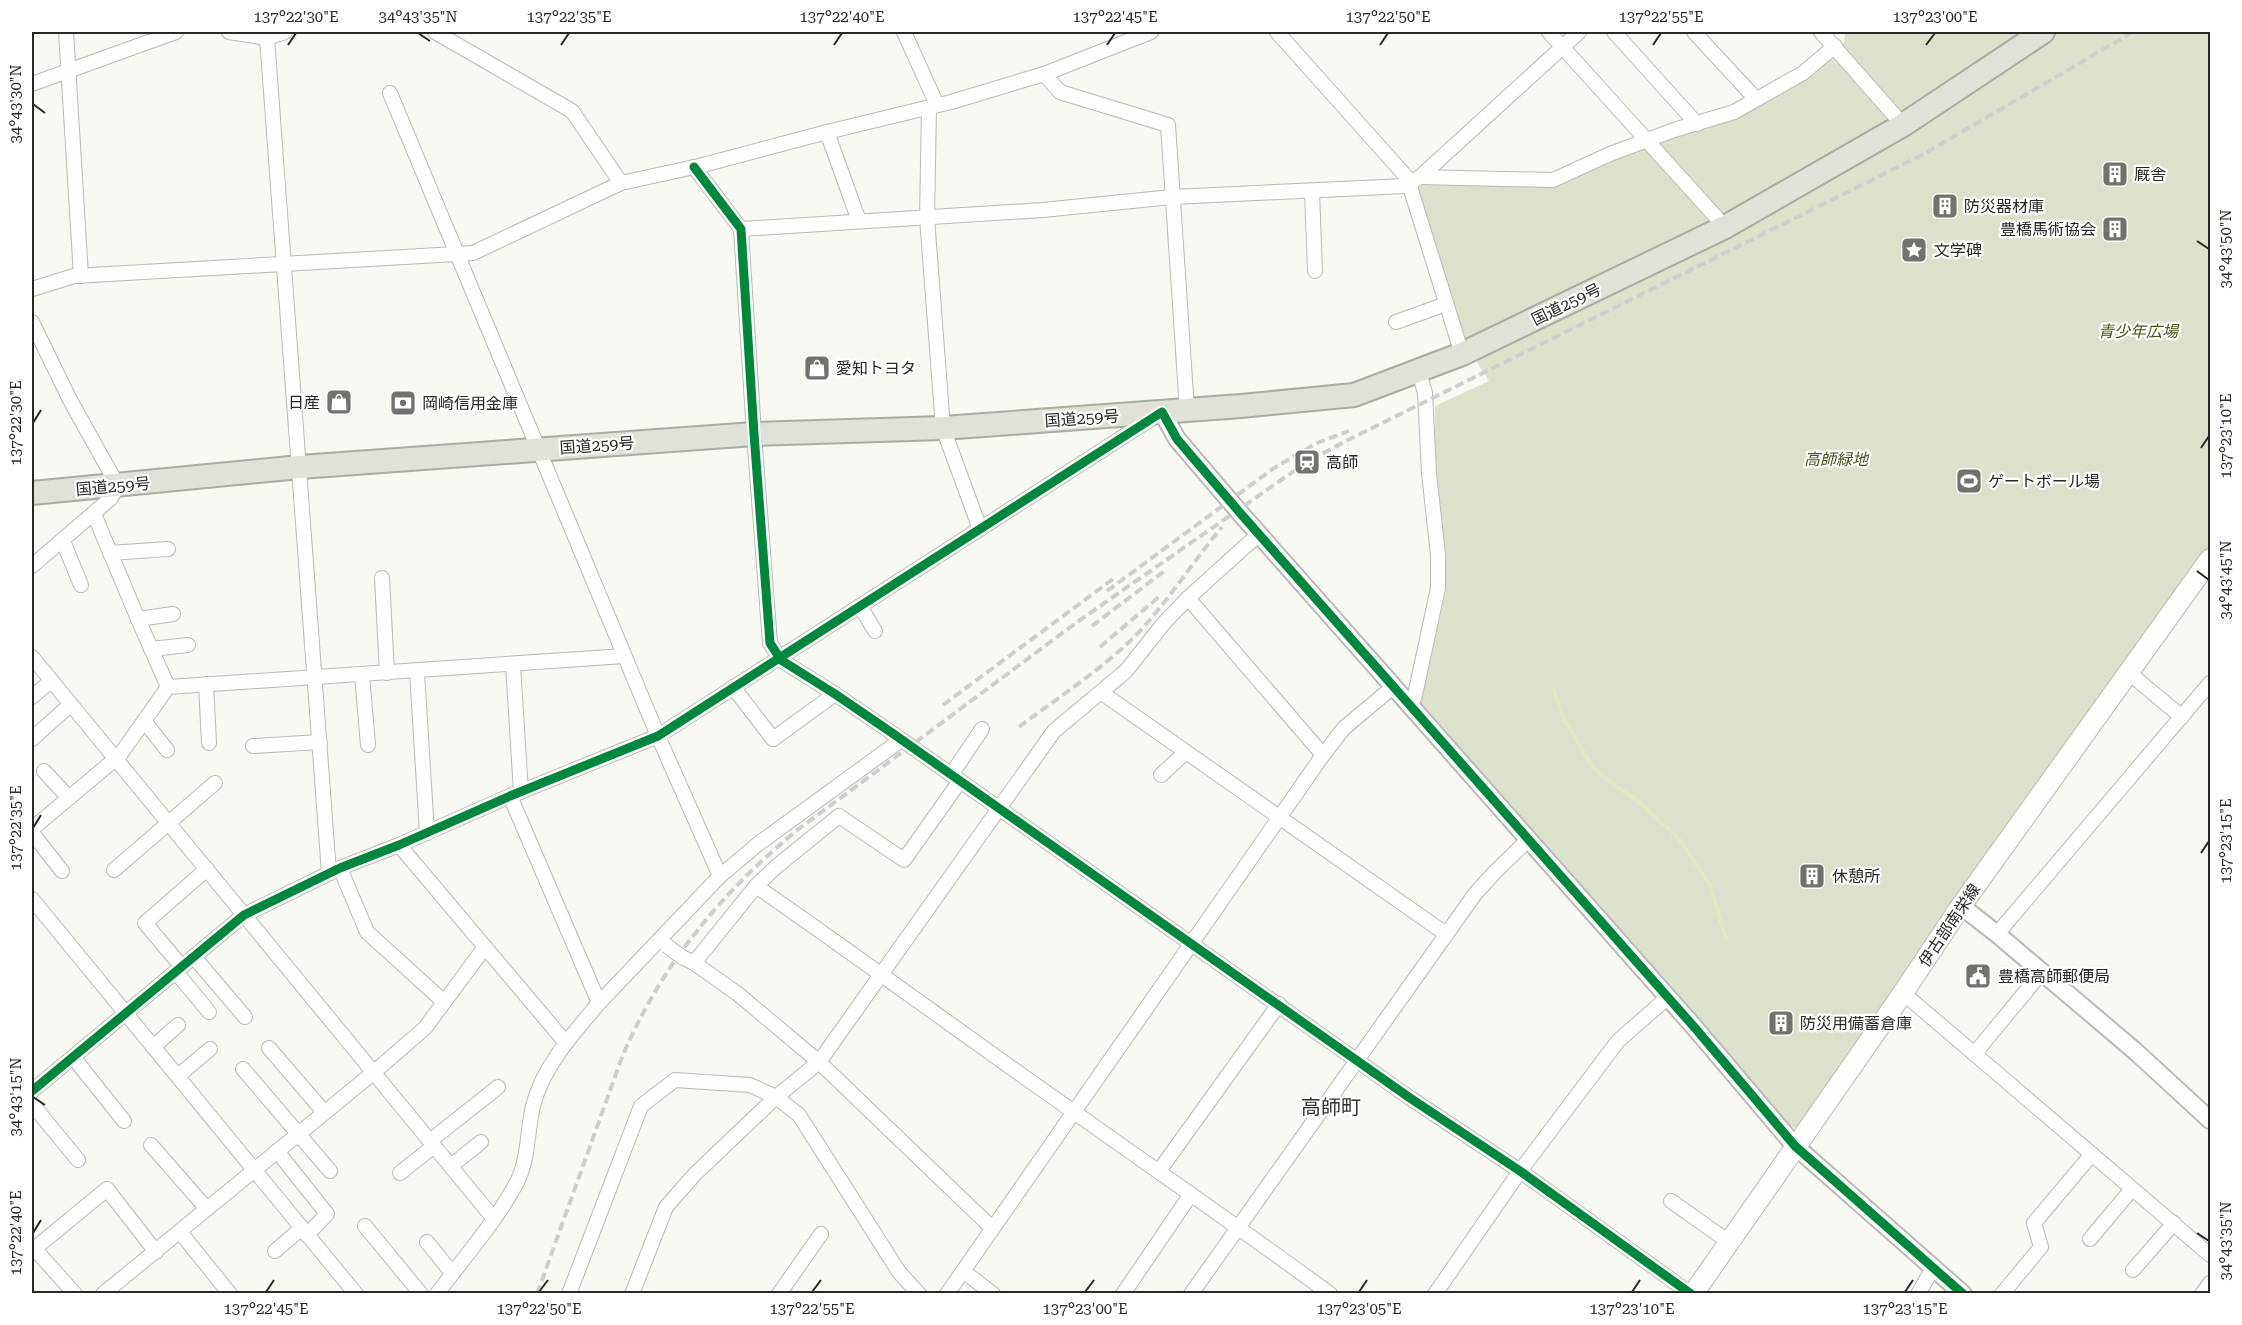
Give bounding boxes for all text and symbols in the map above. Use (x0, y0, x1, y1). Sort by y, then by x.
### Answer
text: 137°22'30"E (253, 8, 339, 26)
text: 34°43'35"N (378, 8, 458, 26)
text: 137°22'35"E (526, 8, 612, 26)
text: 137°22'40"E (799, 8, 885, 26)
text: 137°22'45"E (1072, 8, 1158, 26)
text: 137°22'50"E (1345, 8, 1431, 26)
text: 137°22'55"E (1618, 8, 1704, 26)
text: 137°23'00"E (1892, 8, 1978, 26)
text: 34°43'30"N (7, 64, 25, 144)
building icon: 厩舎 (2100, 159, 2130, 189)
place label: 厩舎 (2134, 165, 2166, 184)
building icon: 防災器材庫 (1930, 191, 1960, 221)
place label: 防災器材庫 (1964, 197, 2044, 216)
text: 34°43'50"N (2217, 209, 2235, 289)
building icon: 豊橋馬術協会 (2100, 214, 2130, 244)
place label: 豊橋馬術協会 (2000, 220, 2096, 239)
place icon: 文学碑 (1899, 235, 1929, 265)
place label: 文学碑 (1934, 241, 1982, 260)
street label: 国道259号 (1528, 279, 1604, 329)
park label: 青少年広場 (2098, 322, 2180, 341)
shop icon: 愛知トヨタ (802, 353, 832, 383)
place label: 愛知トヨタ (836, 359, 916, 378)
text: 137°22'30"E (7, 380, 25, 466)
shop icon: 日産 (324, 387, 354, 417)
bank icon: 岡崎信用金庫 (388, 388, 418, 418)
place label: 日産 (288, 393, 320, 412)
text: 137°23'10"E (2217, 393, 2235, 479)
place label: 岡崎信用金庫 (422, 394, 518, 413)
street label: 国道259号 (1044, 406, 1120, 431)
street label: 国道259号 (559, 433, 635, 458)
station icon: 高師 (1292, 447, 1322, 477)
park label: 高師緑地 (1804, 450, 1870, 469)
place label: 高師 (1326, 453, 1358, 472)
sports icon: ゲートボール場 (1954, 466, 1984, 496)
place label: ゲートボール場 (1988, 472, 2100, 491)
street label: 国道259号 (75, 474, 151, 499)
text: 34°43'45"N (2217, 540, 2235, 620)
text: 137°22'35"E (7, 785, 25, 871)
text: 137°23'15"E (2217, 798, 2235, 884)
building icon: 休憩所 (1797, 861, 1827, 891)
place label: 休憩所 (1832, 867, 1880, 886)
street label: 伊古部南栄線 (1915, 880, 1984, 970)
public building icon: 豊橋高師郵便局 (1963, 961, 1993, 991)
place label: 豊橋高師郵便局 (1998, 967, 2110, 986)
building icon: 防災用備蓄倉庫 (1766, 1008, 1796, 1038)
place label: 防災用備蓄倉庫 (1800, 1014, 1912, 1033)
text: 34°43'15"N (7, 1057, 25, 1137)
district label: 高師町 (1301, 1095, 1361, 1119)
text: 137°22'40"E (7, 1190, 25, 1276)
text: 34°43'35"N (2217, 1201, 2235, 1281)
text: 137°22'45"E (223, 1300, 309, 1318)
text: 137°22'50"E (496, 1300, 582, 1318)
text: 137°22'55"E (769, 1300, 855, 1318)
text: 137°23'00"E (1042, 1300, 1128, 1318)
text: 137°23'05"E (1316, 1300, 1402, 1318)
text: 137°23'10"E (1589, 1300, 1675, 1318)
text: 137°23'15"E (1862, 1300, 1948, 1318)

